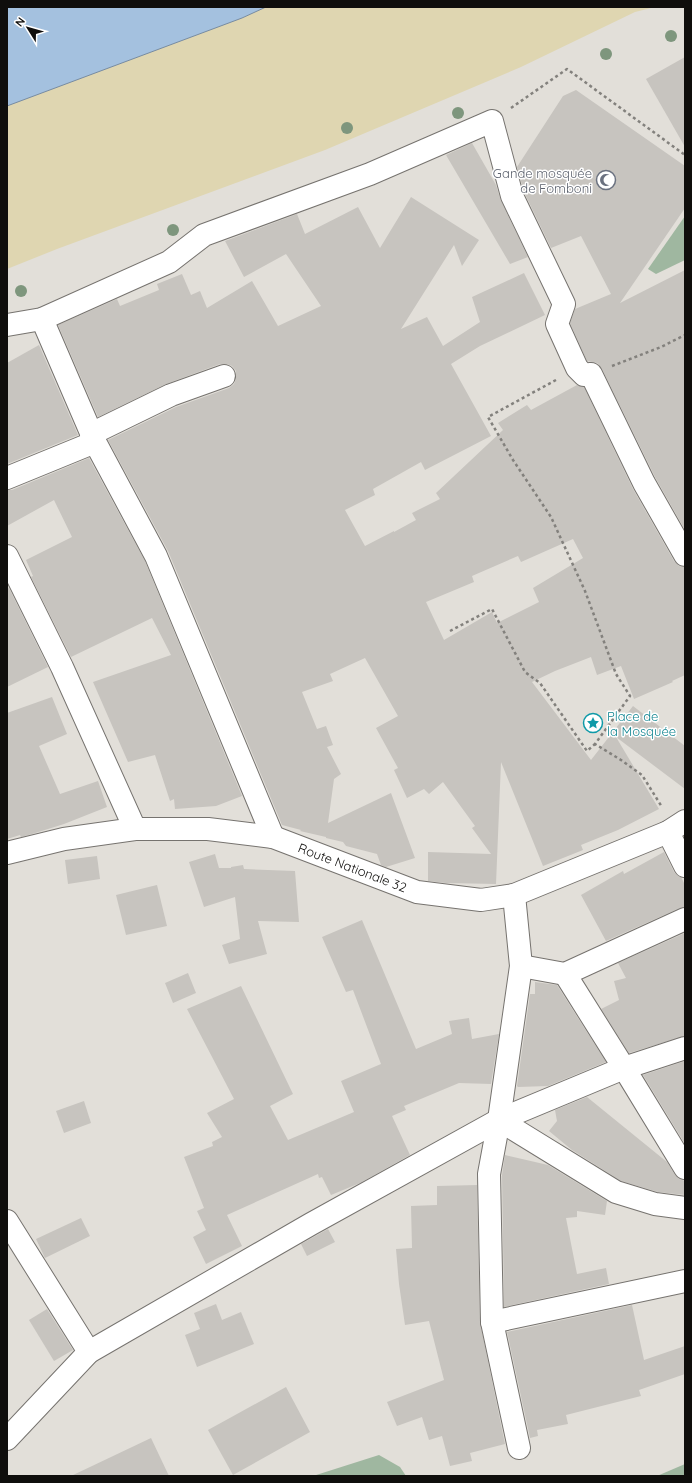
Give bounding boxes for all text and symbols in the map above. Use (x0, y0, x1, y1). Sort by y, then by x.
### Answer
north arrow (8, 8, 48, 48)
text: N (12, 15, 28, 29)
place label: Gande mosquée de Fomboni (493, 165, 592, 196)
mosque icon: Gande mosquée de Fomboni (595, 169, 617, 191)
place label: Place de la Mosquée (607, 708, 676, 739)
place icon: Place de la Mosquée (582, 712, 604, 734)
street label: Route Nationale 32 (296, 839, 409, 895)

